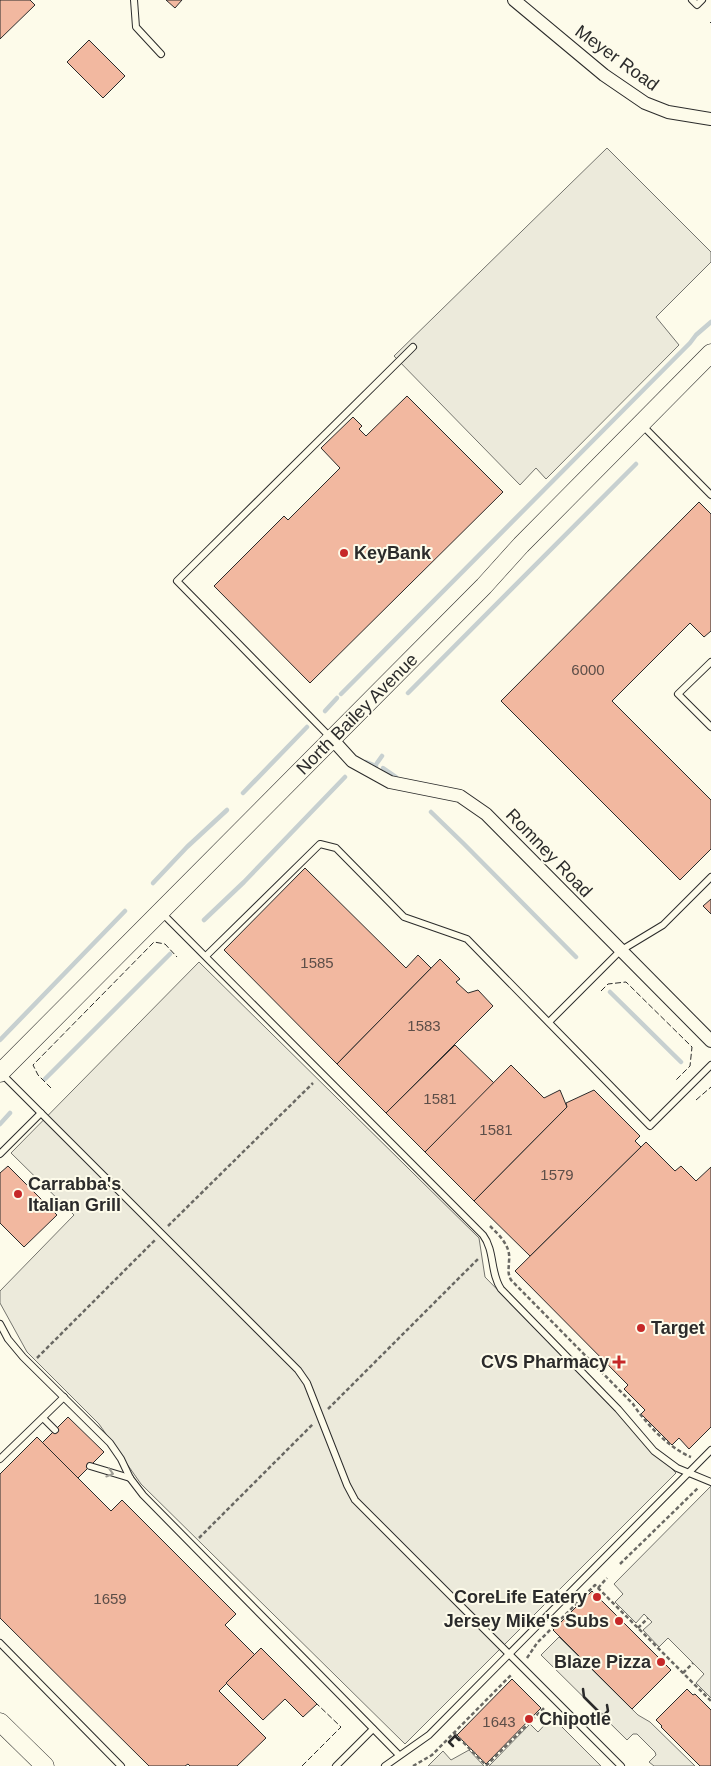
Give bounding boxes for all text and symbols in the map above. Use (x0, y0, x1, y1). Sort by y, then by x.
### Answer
street label: Meyer Road (571, 21, 663, 95)
place label: KeyBank (354, 543, 432, 563)
marker: KeyBank (338, 547, 350, 559)
street label: North Bailey Avenue (292, 649, 422, 779)
house number: 6000 (571, 661, 605, 678)
street label: Romney Road (502, 805, 596, 901)
house number: 1585 (300, 954, 334, 971)
house number: 1583 (407, 1017, 441, 1034)
house number: 1581 (423, 1090, 457, 1107)
house number: 1581 (479, 1121, 513, 1138)
house number: 1579 (540, 1166, 574, 1183)
place label: Carrabba's Italian Grill (28, 1174, 121, 1215)
marker: Carrabba's Italian Grill (12, 1188, 24, 1200)
place label: Target (651, 1318, 705, 1338)
marker: Target (635, 1322, 647, 1334)
place label: CVS Pharmacy (481, 1352, 609, 1372)
marker: CVS Pharmacy (613, 1356, 625, 1368)
one-way arrow (105, 1467, 114, 1477)
place label: CoreLife Eatery (454, 1587, 587, 1607)
house number: 1659 (93, 1590, 127, 1607)
marker: CoreLife Eatery (591, 1591, 603, 1603)
place label: Jersey Mike's Subs (444, 1611, 609, 1631)
marker: Jersey Mike's Subs (613, 1615, 625, 1627)
place label: Blaze Pizza (554, 1652, 652, 1672)
marker: Blaze Pizza (655, 1656, 667, 1668)
place label: Chipotle (539, 1709, 611, 1729)
house number: 1643 (482, 1713, 516, 1730)
marker: Chipotle (523, 1713, 535, 1725)

